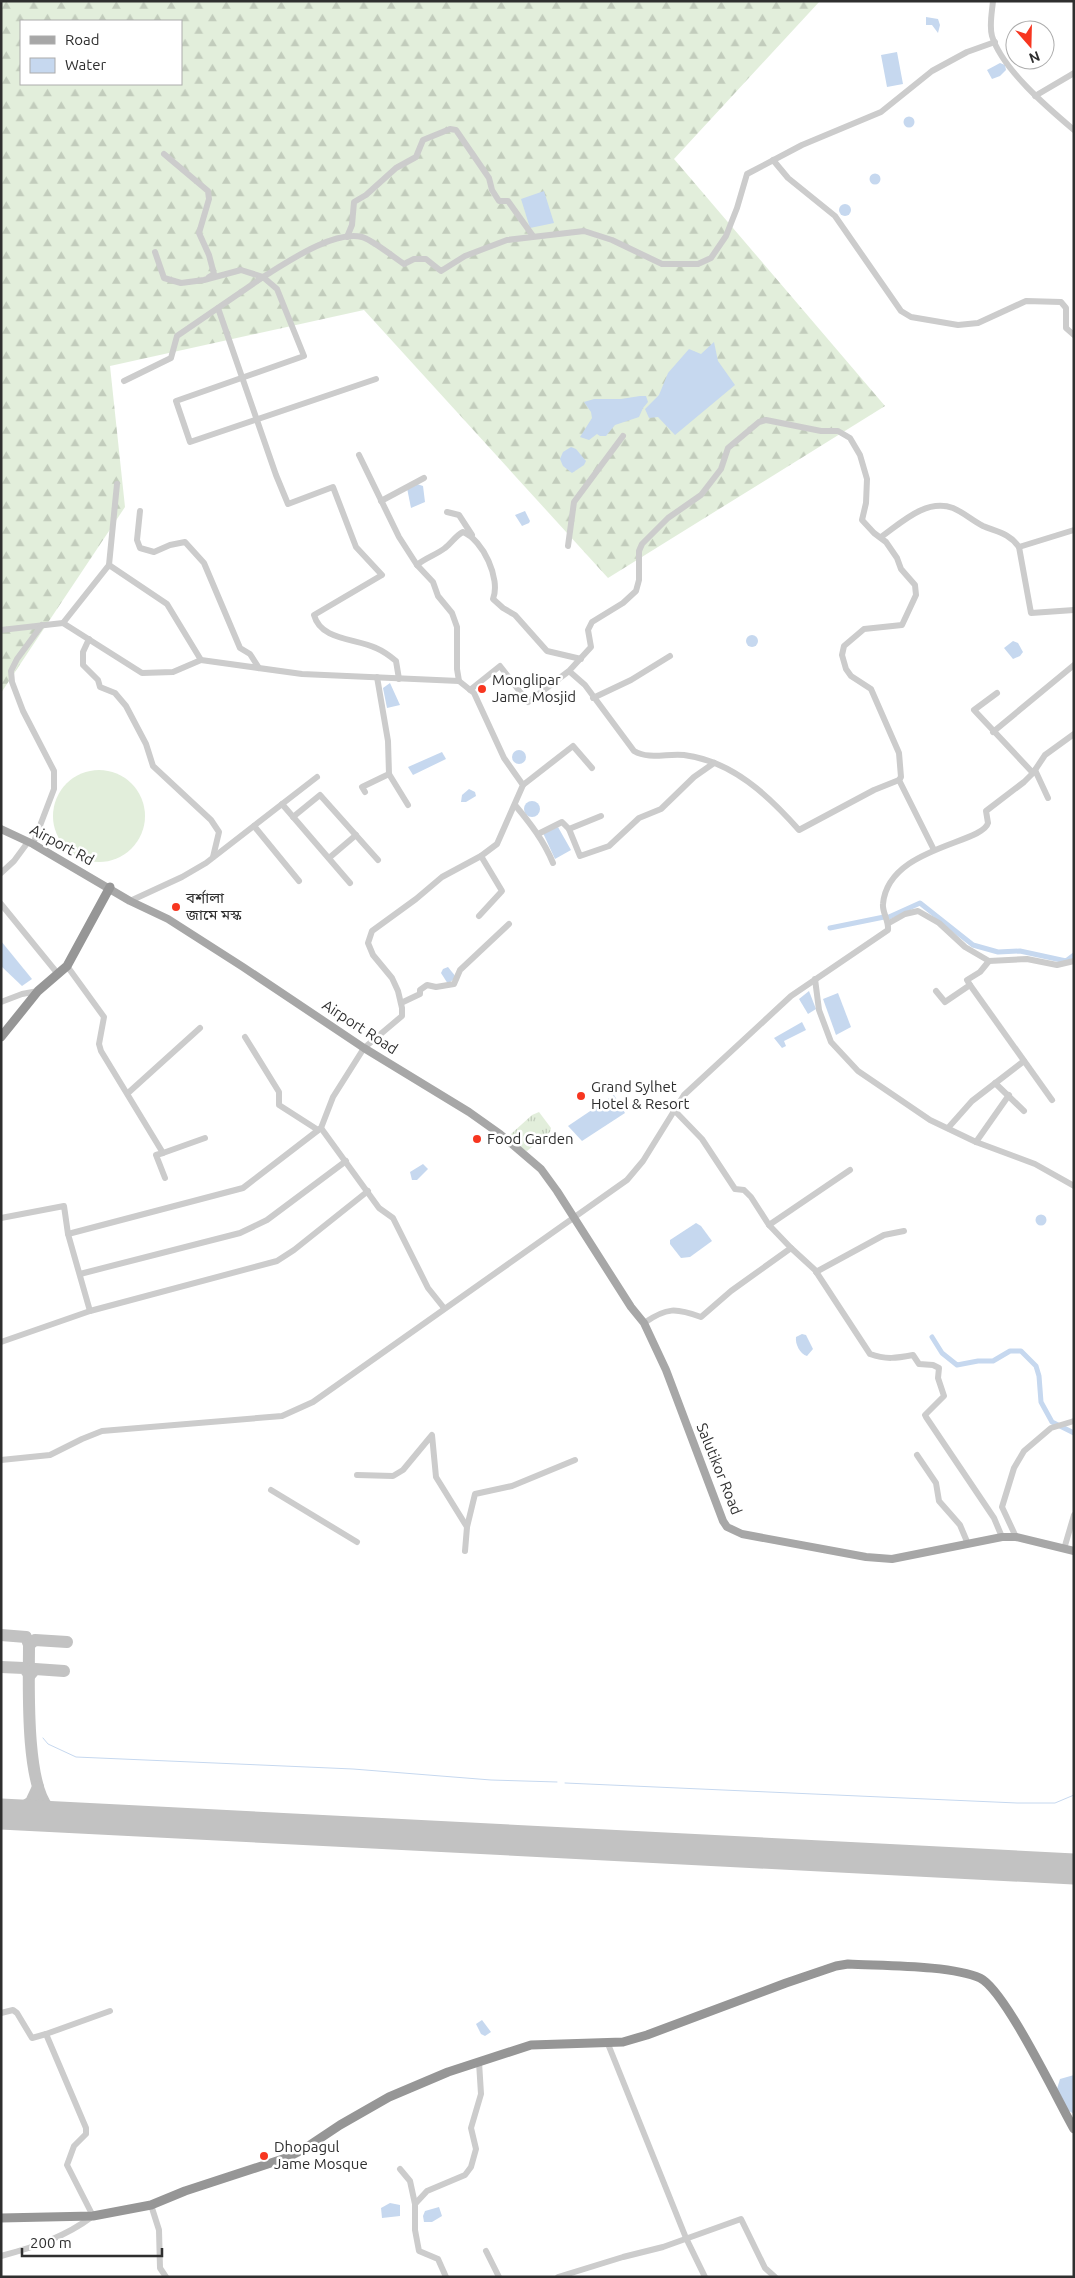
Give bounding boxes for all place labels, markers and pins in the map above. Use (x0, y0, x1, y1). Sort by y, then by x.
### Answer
place label: Monglipar Jame Mosjid (492, 671, 576, 705)
marker: Monglipar Jame Mosjid (476, 683, 488, 695)
place label: বর্শালা জামে মস্ক (185, 889, 242, 923)
marker: বর্শালা জামে মস্ক (170, 901, 182, 913)
place label: Grand Sylhet Hotel & Resort (591, 1078, 690, 1112)
marker: Grand Sylhet Hotel & Resort (575, 1090, 587, 1102)
place label: Food Garden (487, 1130, 574, 1147)
marker: Food Garden (471, 1133, 483, 1145)
place label: Dhopagul Jame Mosque (274, 2138, 368, 2172)
marker: Dhopagul Jame Mosque (258, 2150, 270, 2162)

